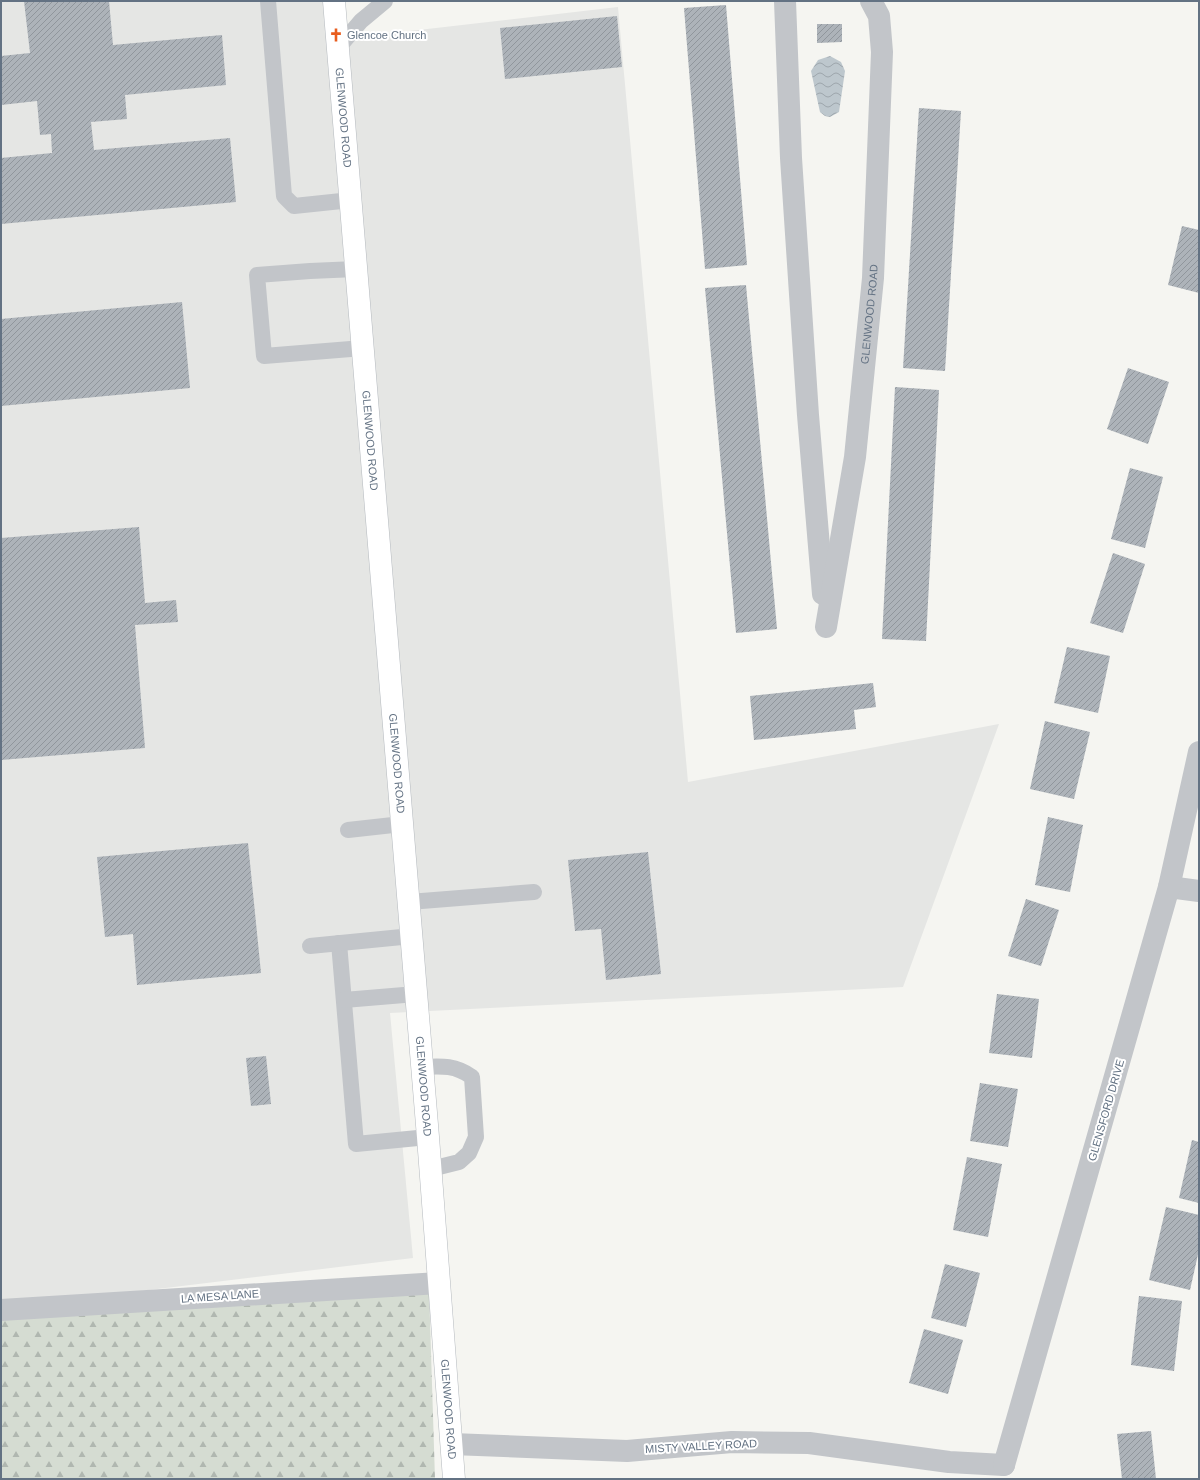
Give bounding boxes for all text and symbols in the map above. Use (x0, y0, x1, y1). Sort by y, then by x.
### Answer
church icon: Glencoe Church (328, 27, 344, 43)
place label: Glencoe Church (347, 29, 427, 41)
street label: GLENWOOD ROAD (334, 67, 354, 168)
street label: GLENWOOD ROAD (858, 264, 880, 365)
street label: GLENWOOD ROAD (360, 390, 380, 491)
street label: GLENWOOD ROAD (387, 713, 407, 814)
street label: GLENWOOD ROAD (414, 1036, 434, 1137)
street label: GLENSFORD DRIVE (1086, 1058, 1126, 1162)
street label: LA MESA LANE (181, 1287, 259, 1305)
street label: GLENWOOD ROAD (439, 1359, 458, 1460)
street label: MISTY VALLEY ROAD (645, 1437, 757, 1455)

